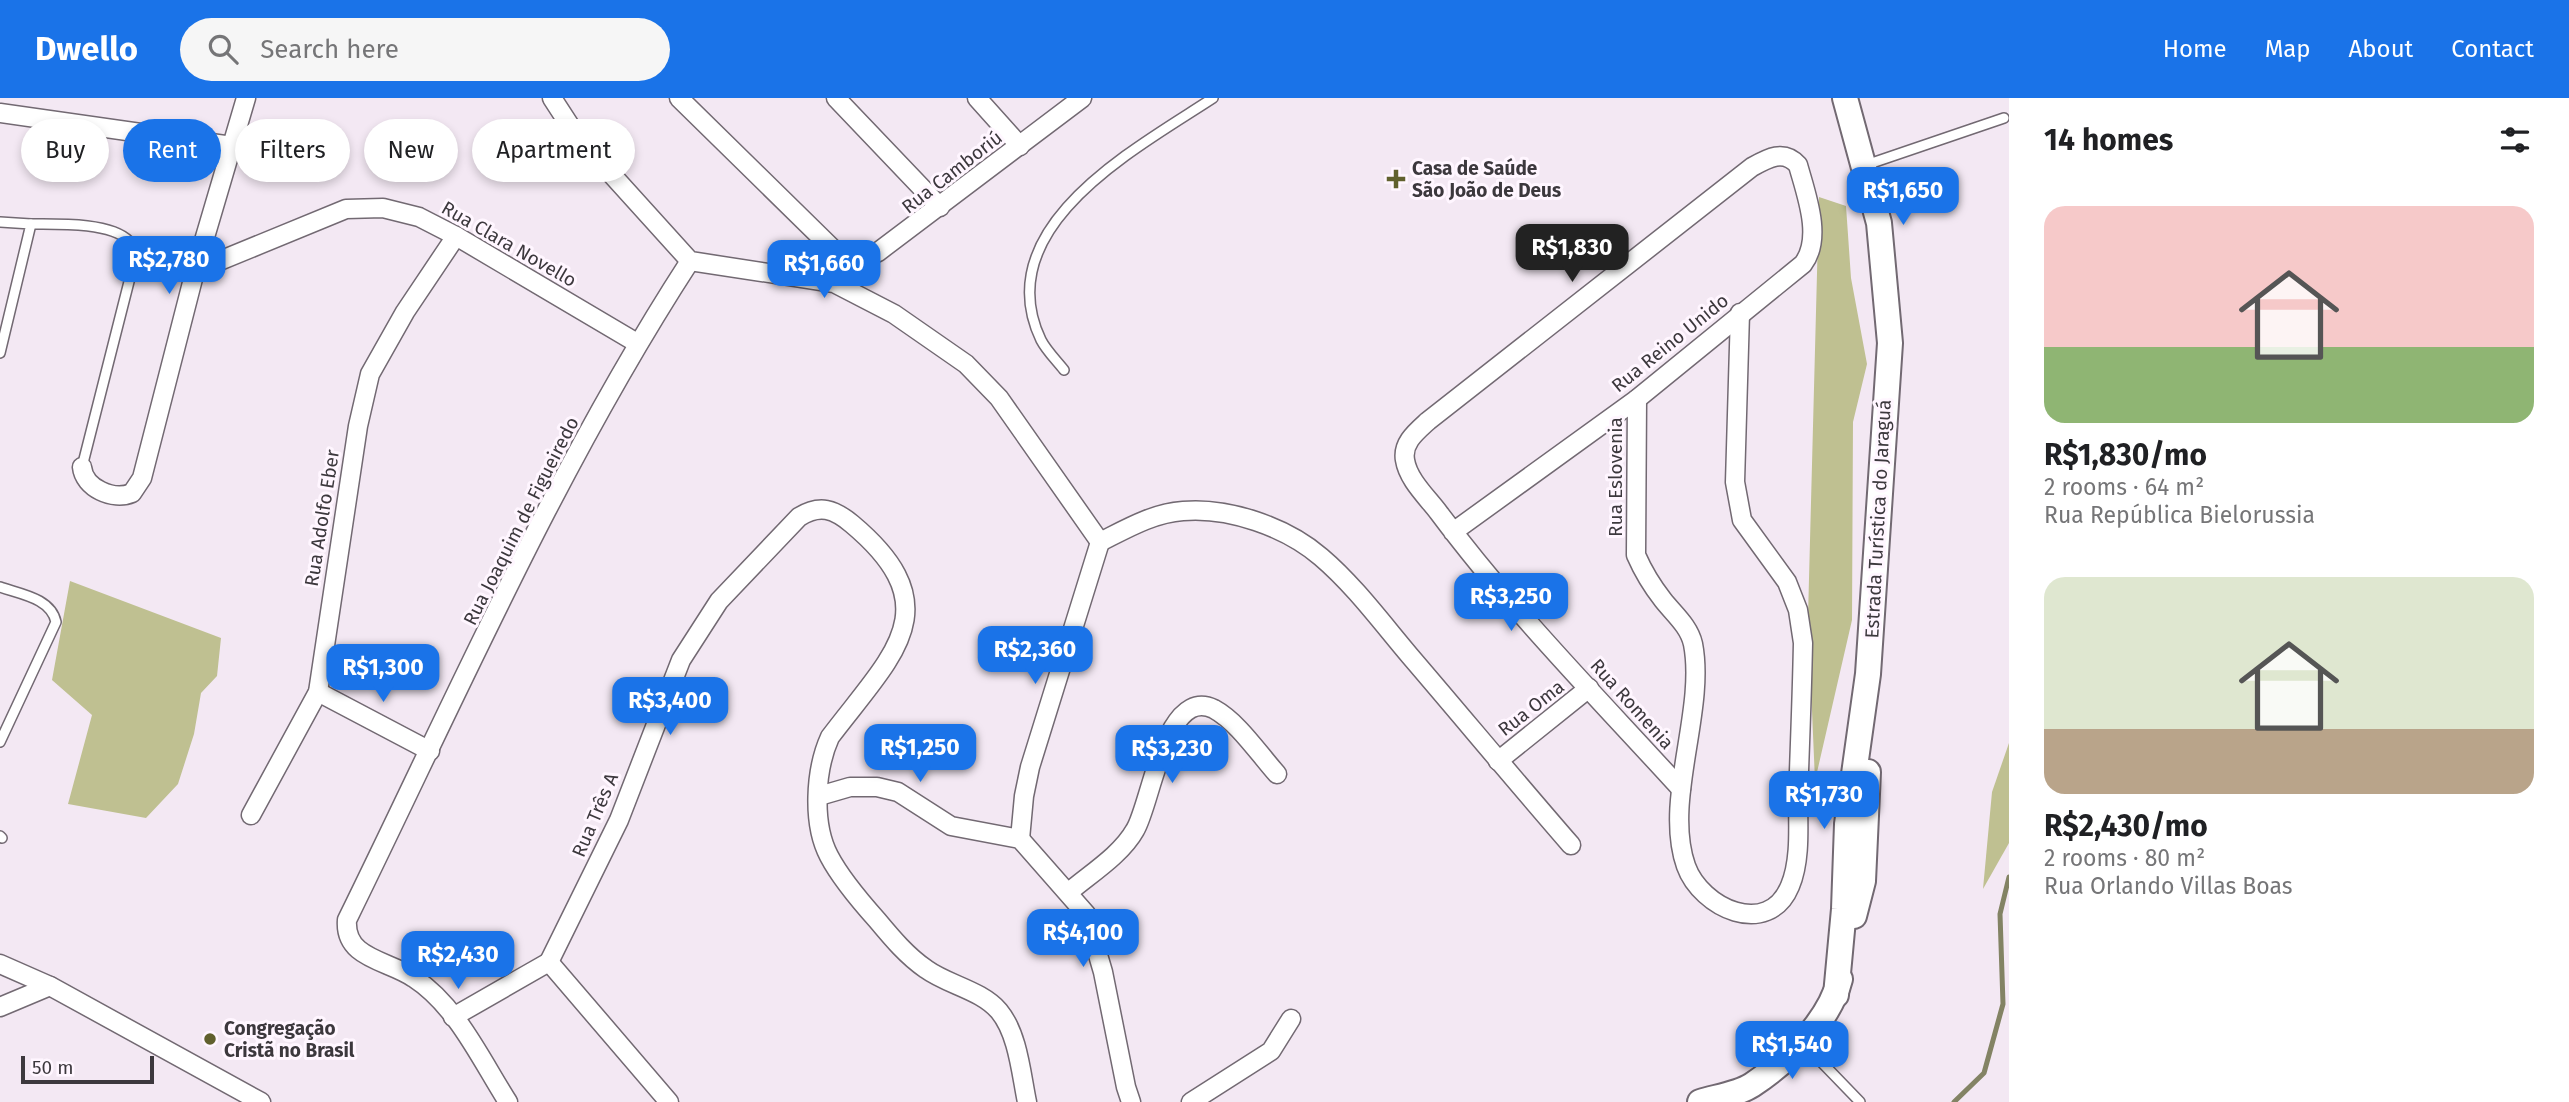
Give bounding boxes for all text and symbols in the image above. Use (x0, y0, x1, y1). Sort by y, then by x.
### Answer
search box (180, 18, 670, 81)
text: Dwello (35, 29, 138, 69)
icon: search (204, 30, 242, 68)
text: Search here (260, 34, 399, 65)
text: Home (2163, 35, 2227, 63)
text: Map (2265, 35, 2311, 63)
text: About (2349, 35, 2413, 63)
text: Contact (2451, 35, 2534, 63)
chip: Buy (21, 119, 109, 182)
chip: Rent (123, 119, 221, 182)
chip: Filters (235, 119, 350, 182)
chip: New (364, 119, 458, 182)
chip: Apartment (472, 119, 635, 182)
icon: filters (2496, 121, 2534, 159)
text: 14 homes (2044, 122, 2173, 158)
street label: Rua Camboriú (897, 126, 1007, 218)
place label: Casa de Saúde São João de Deus (1412, 157, 1561, 202)
pin: R$1,650 (1838, 167, 1968, 227)
marker: Casa de Saúde São João de Deus (1386, 169, 1406, 189)
text: R$1,650 (1863, 176, 1943, 204)
street label: Rua Clara Novello (437, 196, 581, 292)
pin: R$1,830 (1507, 225, 1637, 284)
text: R$1,830 (1532, 233, 1612, 261)
pin: R$2,780 (104, 236, 234, 296)
pin: R$1,660 (759, 240, 889, 300)
text: R$2,780 (129, 245, 209, 273)
text: R$1,660 (783, 249, 865, 277)
icon: home (2226, 252, 2352, 378)
street label: Rua Reino Unido (1607, 289, 1733, 397)
street label: Estrada Turística do Jaraguá (1860, 399, 1896, 639)
street label: Rua Joaquim de Figueiredo (458, 413, 584, 629)
street label: Rua Eslovenia (1604, 417, 1627, 537)
text: R$1,830/mo (2044, 437, 2207, 473)
street label: Rua Adolfo Eber (300, 447, 344, 588)
text: 2 rooms · 64 m² (2044, 473, 2204, 501)
text: Rua República Bielorussia (2044, 501, 2315, 529)
pin: R$3,250 (1446, 574, 1576, 633)
text: R$3,250 (1470, 582, 1552, 610)
icon: home (2226, 623, 2352, 749)
pin: R$2,360 (970, 626, 1100, 686)
text: R$2,360 (994, 635, 1076, 663)
pin: R$1,300 (318, 644, 448, 704)
text: R$1,300 (342, 653, 424, 681)
street label: Rua Romenia (1585, 654, 1679, 754)
street label: Rua Oma (1493, 675, 1569, 741)
pin: R$3,400 (605, 678, 735, 737)
text: R$3,400 (628, 686, 712, 714)
pin: R$1,250 (855, 724, 985, 784)
pin: R$3,230 (1107, 726, 1237, 785)
text: R$1,250 (880, 733, 960, 761)
text: R$3,230 (1131, 734, 1213, 762)
street label: Rua Três A (567, 769, 623, 860)
pin: R$1,730 (1759, 772, 1889, 831)
text: R$1,730 (1785, 780, 1863, 808)
text: R$2,430/mo (2044, 808, 2208, 844)
text: 2 rooms · 80 m² (2044, 844, 2205, 872)
text: Rua Orlando Villas Boas (2044, 872, 2293, 900)
pin: R$4,100 (1018, 910, 1148, 969)
text: R$4,100 (1043, 918, 1123, 946)
pin: R$2,430 (393, 932, 523, 991)
text: R$2,430 (417, 940, 499, 968)
place label: Congregação Cristã no Brasil (224, 1017, 355, 1062)
pin: R$1,540 (1727, 1021, 1857, 1081)
text: R$1,540 (1752, 1030, 1832, 1058)
marker: Congregação Cristã no Brasil (202, 1031, 218, 1047)
scale bar (21, 1053, 154, 1085)
text: 50 m (32, 1056, 73, 1079)

